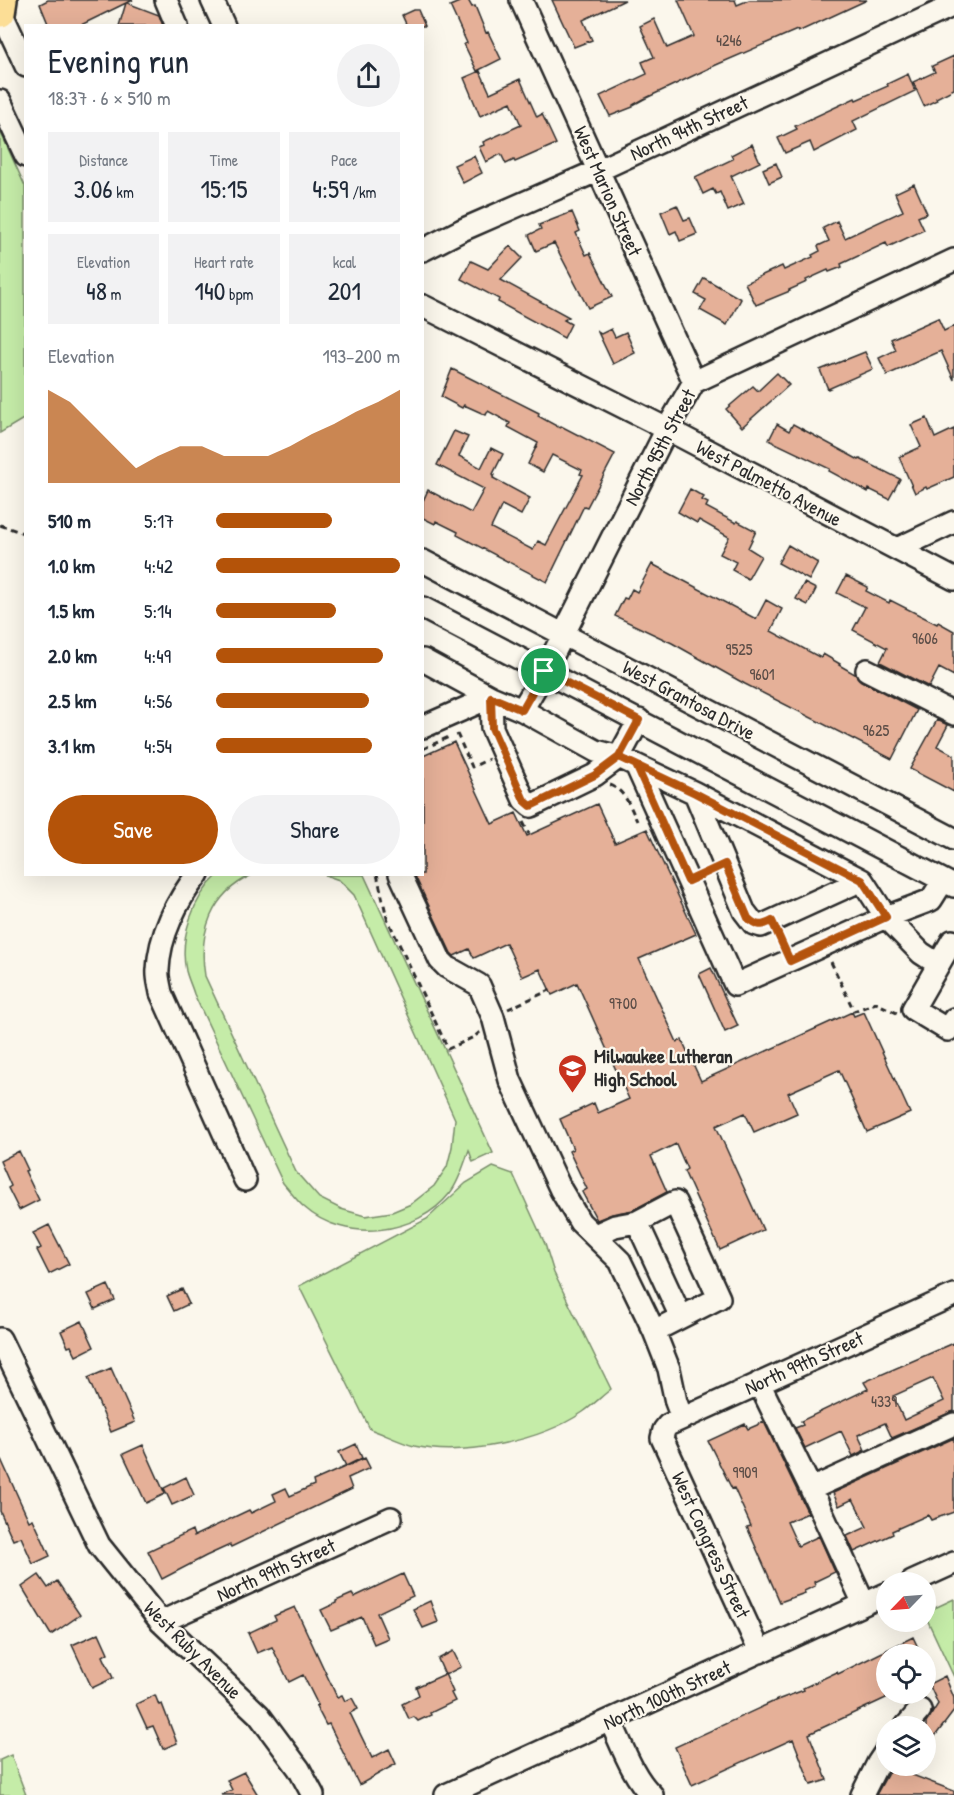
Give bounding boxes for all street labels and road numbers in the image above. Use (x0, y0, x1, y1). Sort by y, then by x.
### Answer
street label: North 94th Street (625, 88, 753, 167)
street label: West Marion Street (568, 122, 650, 261)
street label: North 95th Street (617, 383, 702, 510)
street label: West Palmetto Avenue (692, 433, 847, 532)
street label: West Grantosa Drive (618, 653, 760, 746)
street label: North 99th Street (740, 1324, 869, 1401)
street label: West Congress Street (666, 1467, 758, 1623)
street label: North 99th Street (212, 1531, 341, 1608)
street label: West Ruby Avenue (138, 1595, 248, 1705)
street label: North 100th Street (599, 1653, 736, 1736)

